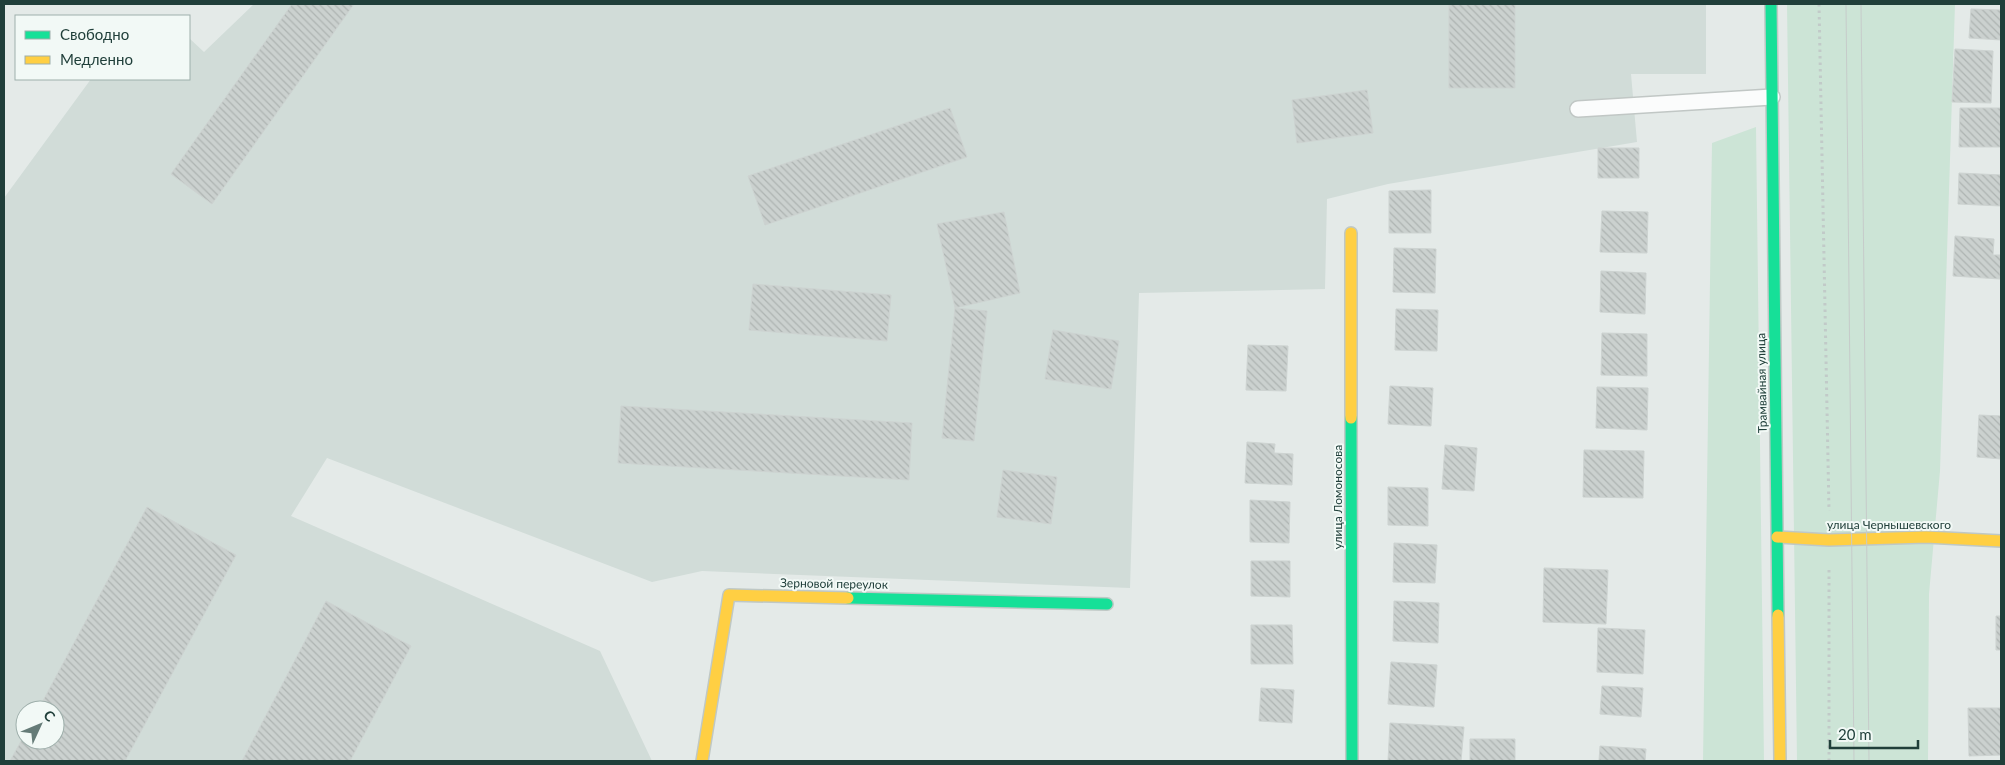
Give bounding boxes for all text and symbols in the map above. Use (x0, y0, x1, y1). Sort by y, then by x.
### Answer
legend (15, 15, 190, 80)
text: Свободно (60, 25, 129, 43)
text: Медленно (60, 50, 133, 68)
street label: Трамвайная улица (1753, 333, 1770, 433)
street label: улица Ломоносова (1330, 445, 1345, 549)
street label: улица Чернышевского (1827, 517, 1951, 532)
street label: Зерновой переулок (780, 575, 889, 592)
north arrow (15, 700, 65, 750)
text: С (40, 706, 60, 725)
scale bar (1830, 718, 1918, 750)
text: 20 m (1838, 725, 1872, 743)

